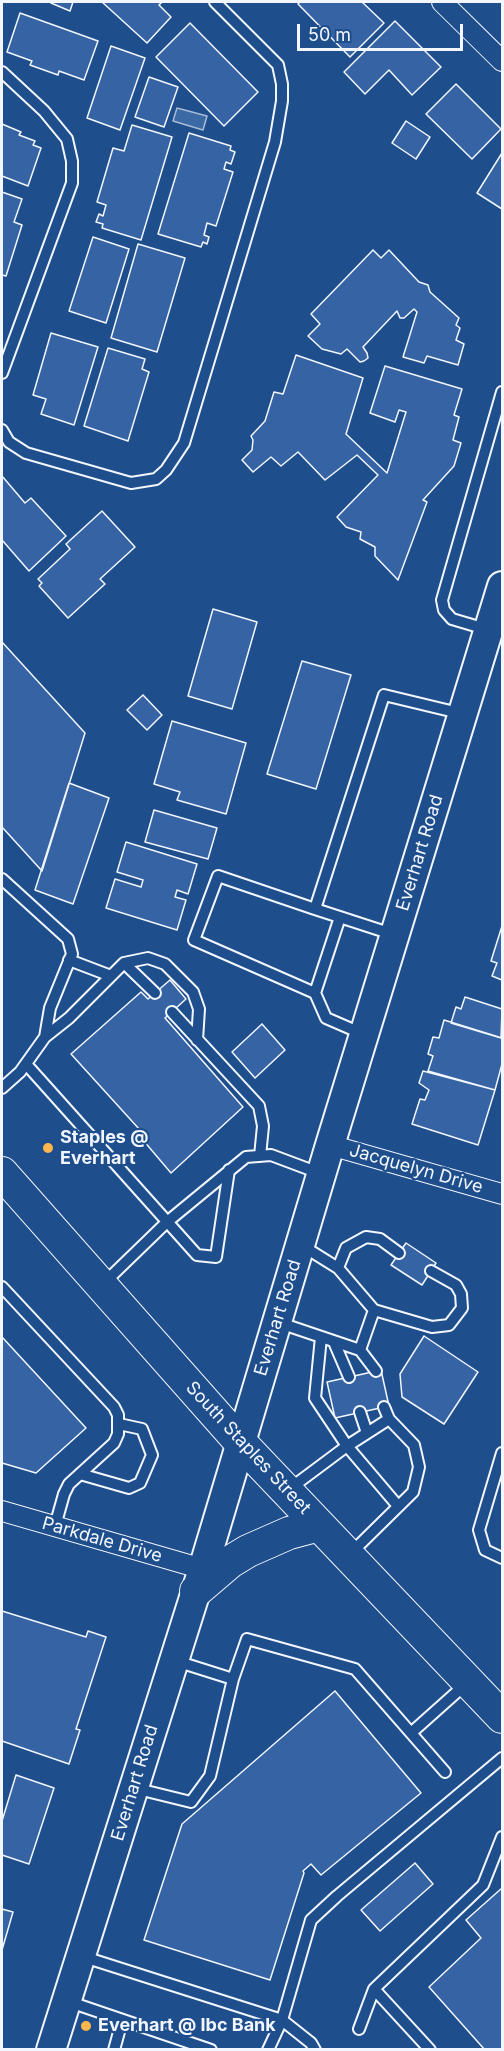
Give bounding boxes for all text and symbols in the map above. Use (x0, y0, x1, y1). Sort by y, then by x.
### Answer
scale bar (300, 12, 466, 50)
text: 50 m (308, 24, 351, 45)
street label: Everhart Road (392, 792, 448, 914)
place label: Staples @ Everhart (60, 1127, 148, 1170)
street label: Jacquelyn Drive (347, 1140, 485, 1198)
marker: Staples @ Everhart (41, 1141, 55, 1155)
street label: Everhart Road (250, 1257, 306, 1379)
street label: South Staples Street (181, 1377, 315, 1519)
street label: Parkdale Drive (39, 1513, 165, 1567)
street label: Everhart Road (107, 1722, 163, 1844)
place label: Everhart @ Ibc Bank (98, 2015, 276, 2037)
marker: Everhart @ Ibc Bank (79, 2019, 93, 2033)

